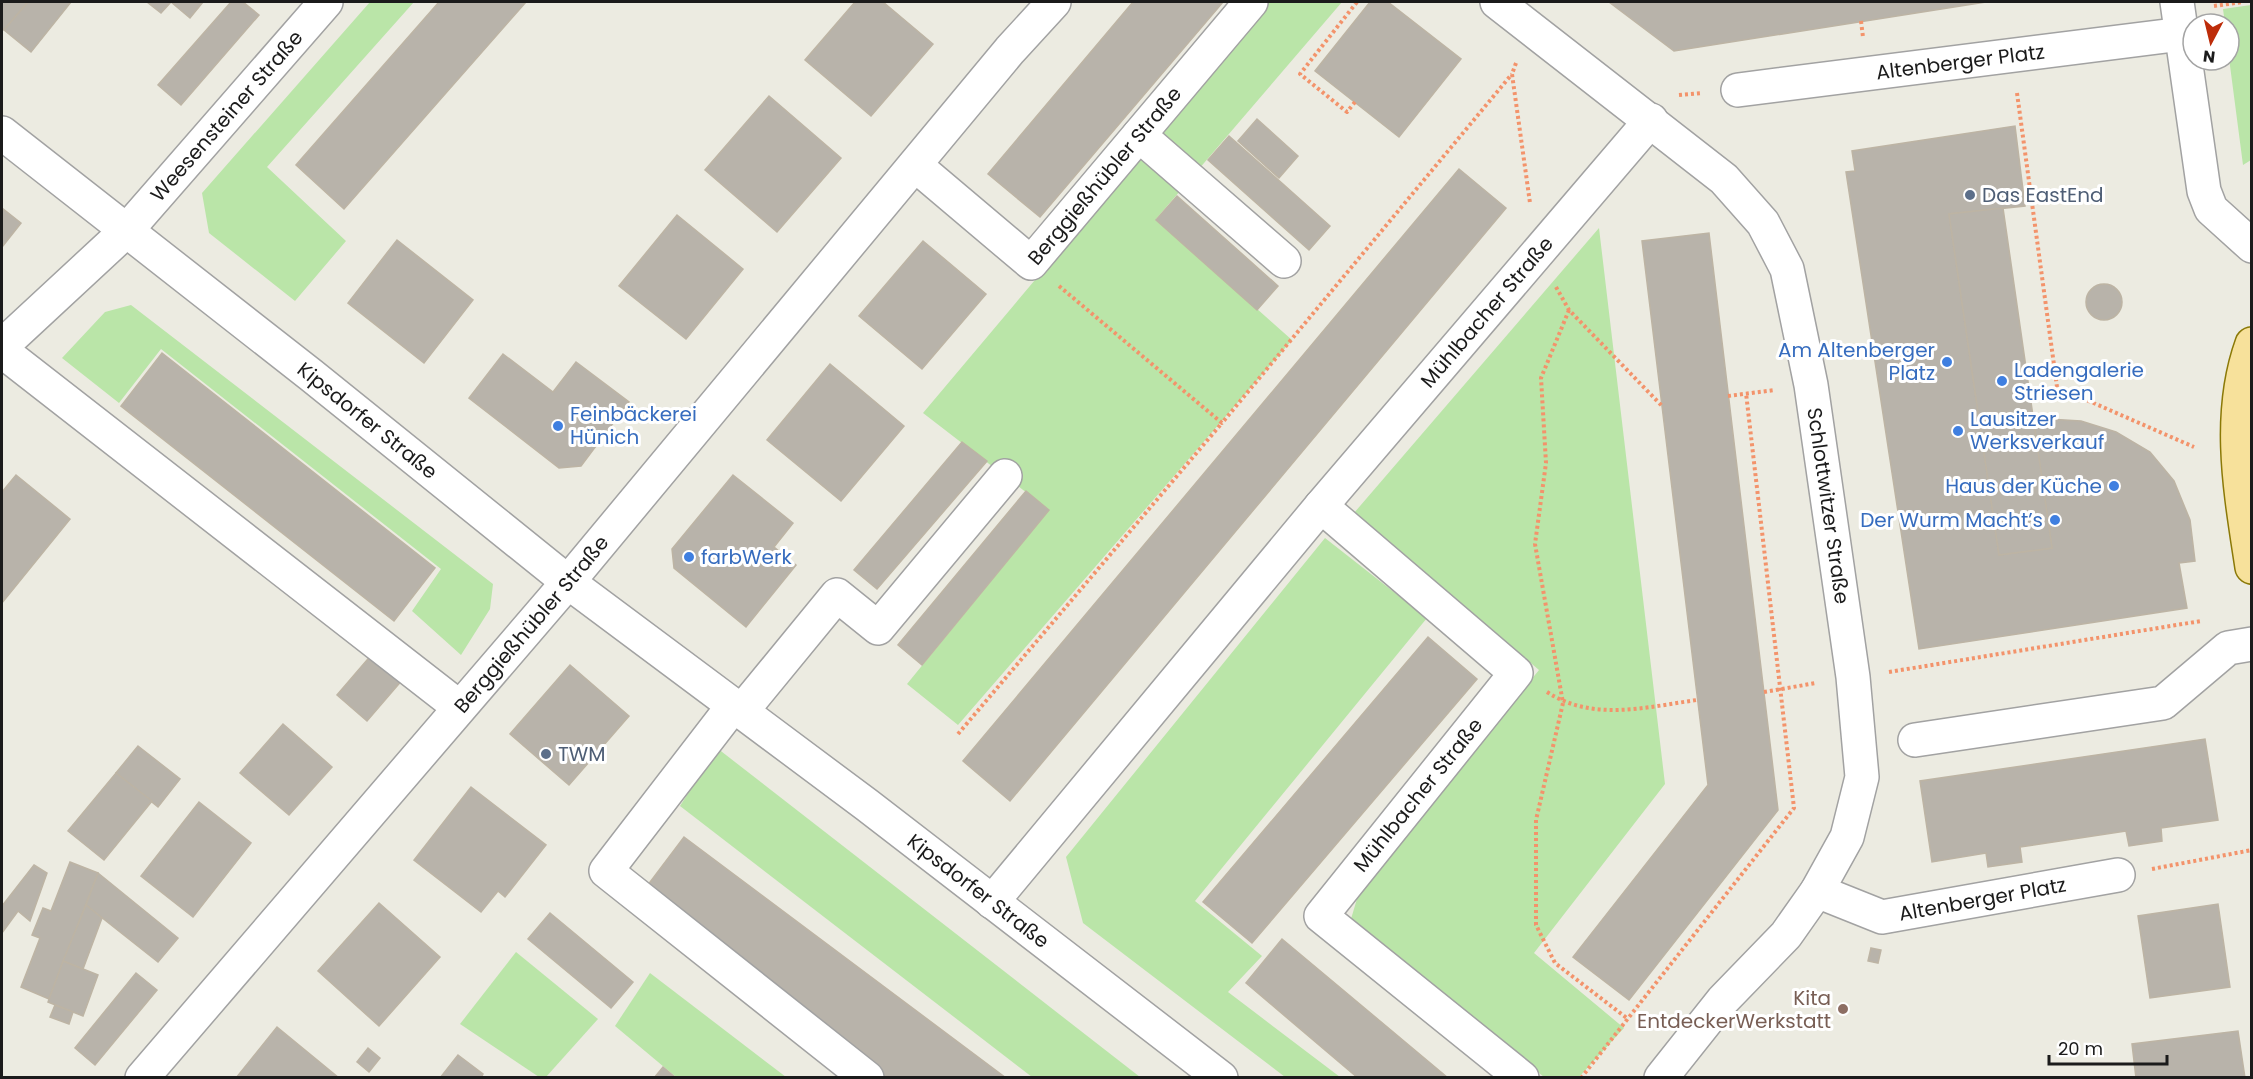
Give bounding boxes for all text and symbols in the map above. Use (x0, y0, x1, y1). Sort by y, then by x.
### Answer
north arrow (2181, 12, 2241, 72)
street label: Weesensteiner Straße (144, 24, 309, 208)
street label: Altenberger Platz (1874, 37, 2046, 86)
text: N (2202, 44, 2217, 69)
street label: Berggießhübler Straße (1021, 80, 1188, 271)
place label: Das EastEnd (1982, 181, 2104, 209)
marker: Das EastEnd (1963, 188, 1977, 202)
street label: Mühlbacher Straße (1414, 230, 1560, 394)
place label: Am Altenberger Platz (1778, 336, 1935, 387)
street label: Kipsdorfer Straße (292, 355, 443, 486)
marker: Am Altenberger Platz (1940, 355, 1954, 369)
place label: Ladengalerie Striesen (2014, 356, 2144, 407)
marker: Ladengalerie Striesen (1995, 374, 2009, 388)
place label: Feinbäckerei Hünich (570, 400, 697, 451)
place label: Lausitzer Werksverkauf (1970, 405, 2104, 456)
street label: Schlottwitzer Straße (1800, 406, 1856, 606)
marker: Feinbäckerei Hünich (551, 419, 565, 433)
marker: Lausitzer Werksverkauf (1951, 424, 1965, 438)
place label: Haus der Küche (1945, 472, 2102, 500)
marker: Haus der Küche (2107, 479, 2121, 493)
place label: Der Wurm Macht’s (1860, 506, 2043, 534)
marker: Der Wurm Macht’s (2048, 513, 2062, 527)
street label: Berggießhübler Straße (448, 529, 615, 719)
place label: farbWerk (701, 543, 792, 571)
marker: farbWerk (682, 550, 696, 564)
street label: Mühlbacher Straße (1347, 712, 1489, 878)
place label: TWM (558, 740, 606, 768)
marker: TWM (539, 747, 553, 761)
street label: Kipsdorfer Straße (901, 827, 1055, 955)
street label: Altenberger Platz (1897, 870, 2068, 928)
place label: Kita EntdeckerWerkstatt (1637, 984, 1831, 1035)
marker: Kita EntdeckerWerkstatt (1836, 1002, 1850, 1016)
scale bar (2049, 1028, 2168, 1066)
text: 20 m (2058, 1036, 2103, 1061)

